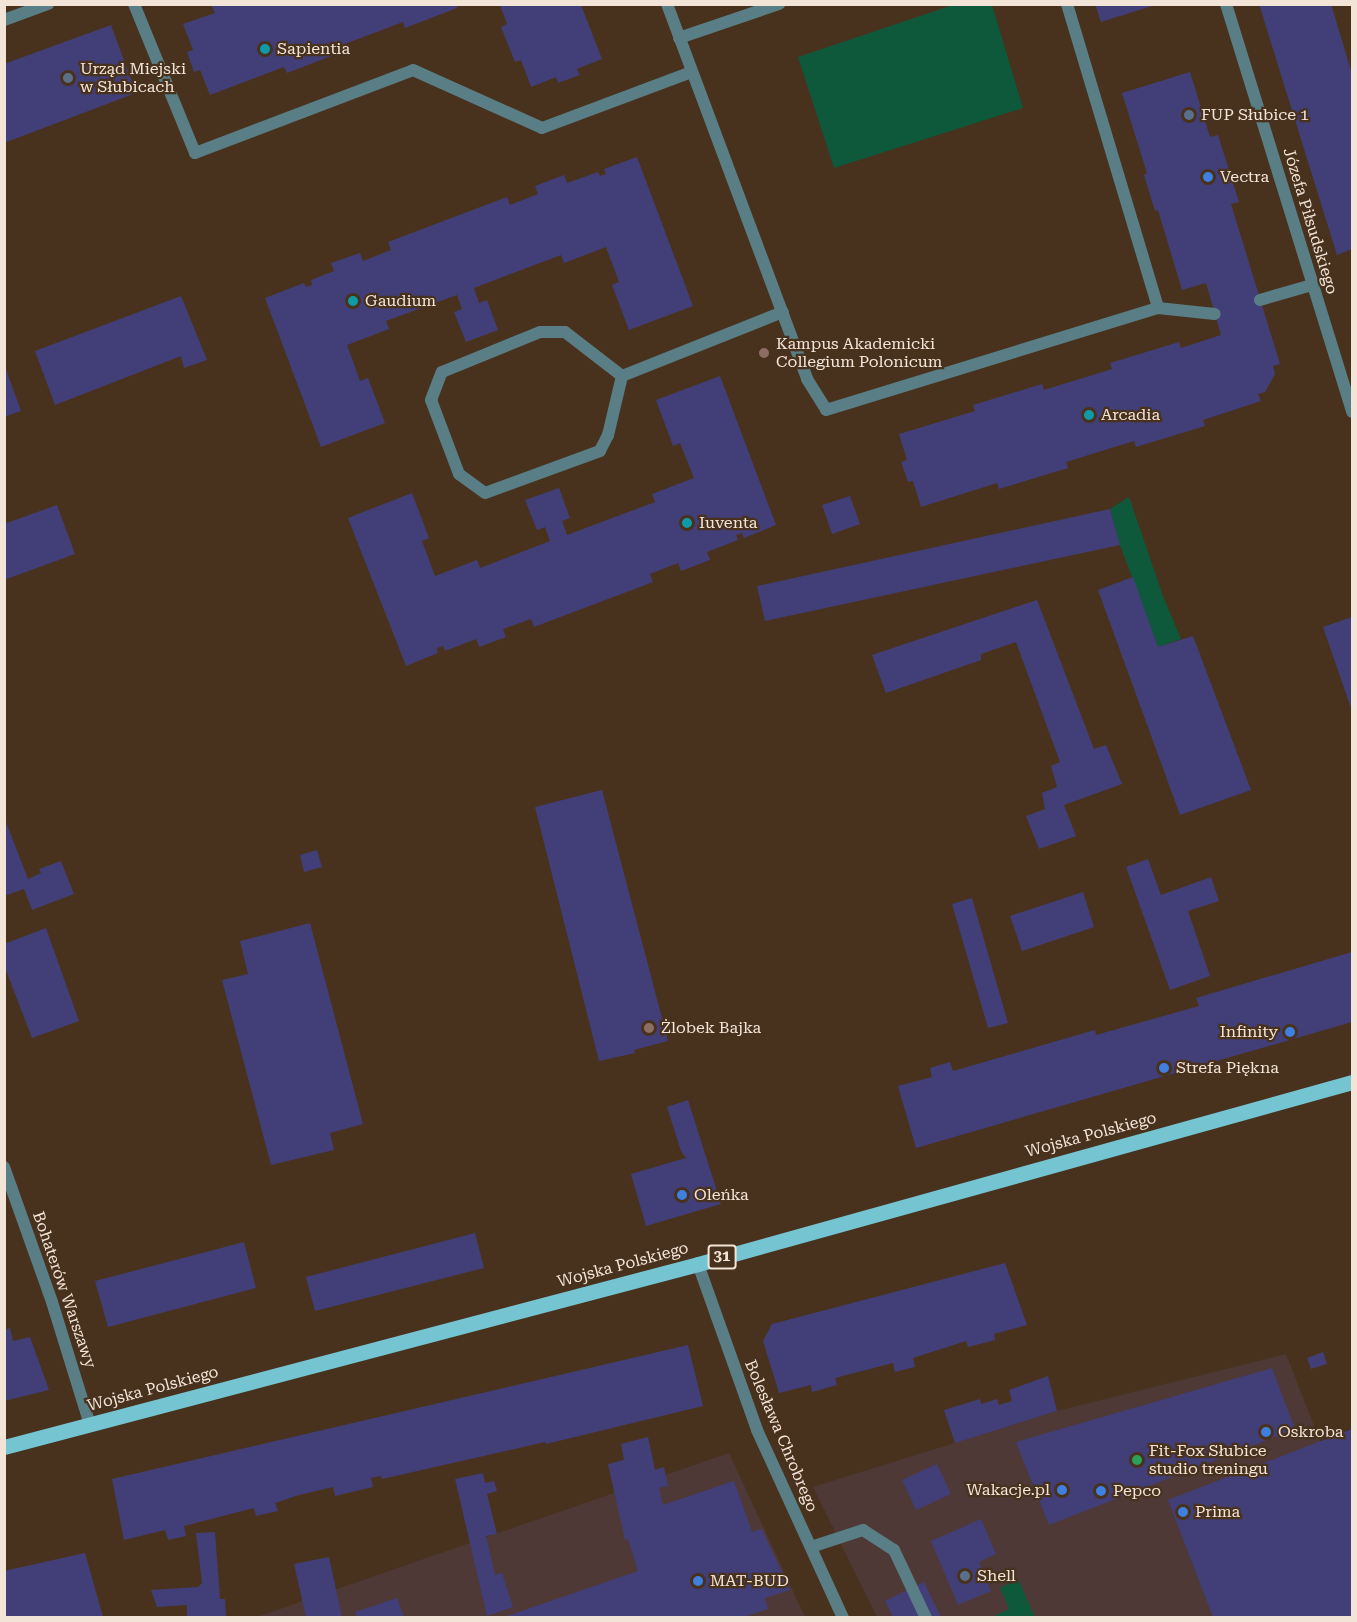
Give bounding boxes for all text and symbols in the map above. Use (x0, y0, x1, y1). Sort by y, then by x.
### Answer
place label: Sapientia (277, 39, 350, 59)
marker: Sapientia (258, 42, 272, 56)
place label: Urząd Miejski w Słubicach (80, 59, 186, 97)
marker: Urząd Miejski w Słubicach (61, 71, 75, 85)
place label: FUP Słubice 1 (1201, 105, 1309, 125)
marker: FUP Słubice 1 (1182, 108, 1196, 122)
street label: Józefa Piłsudskiego (1279, 146, 1341, 296)
place label: Vectra (1220, 167, 1269, 187)
marker: Vectra (1201, 170, 1215, 184)
place label: Gaudium (365, 291, 436, 311)
marker: Gaudium (346, 294, 360, 308)
place label: Kampus Akademicki Collegium Polonicum (776, 334, 942, 372)
marker: Kampus Akademicki Collegium Polonicum (757, 346, 771, 360)
place label: Arcadia (1101, 405, 1160, 425)
marker: Arcadia (1082, 408, 1096, 422)
place label: Iuventa (699, 513, 758, 533)
marker: Iuventa (680, 516, 694, 530)
place label: Żlobek Bajka (661, 1018, 761, 1038)
marker: Żlobek Bajka (642, 1021, 656, 1035)
place label: Infinity (1220, 1022, 1278, 1042)
marker: Infinity (1283, 1025, 1297, 1039)
place label: Strefa Piękna (1176, 1058, 1279, 1078)
marker: Strefa Piękna (1157, 1061, 1171, 1075)
street label: Wojska Polskiego (1023, 1108, 1159, 1162)
place label: Oleńka (694, 1185, 749, 1205)
marker: Oleńka (675, 1188, 689, 1202)
street label: Bohaterów Warszawy (28, 1209, 100, 1371)
street label: Wojska Polskiego (555, 1238, 691, 1292)
road number: 31 (707, 1245, 737, 1269)
street label: Bolesława Chrobrego (740, 1357, 822, 1515)
street label: Wojska Polskiego (85, 1362, 221, 1416)
place label: Oskroba (1278, 1422, 1344, 1442)
marker: Oskroba (1259, 1425, 1273, 1439)
place label: Fit-Fox Słubice studio treningu (1149, 1441, 1268, 1479)
marker: Fit-Fox Słubice studio treningu (1130, 1453, 1144, 1467)
place label: Wakacje.pl (966, 1480, 1050, 1500)
place label: Pepco (1113, 1481, 1161, 1501)
marker: Wakacje.pl (1055, 1483, 1069, 1497)
marker: Pepco (1094, 1484, 1108, 1498)
place label: Prima (1195, 1502, 1240, 1522)
marker: Prima (1176, 1505, 1190, 1519)
place label: Shell (977, 1566, 1016, 1586)
marker: Shell (958, 1569, 972, 1583)
place label: MAT-BUD (710, 1571, 789, 1591)
marker: MAT-BUD (691, 1574, 705, 1588)

